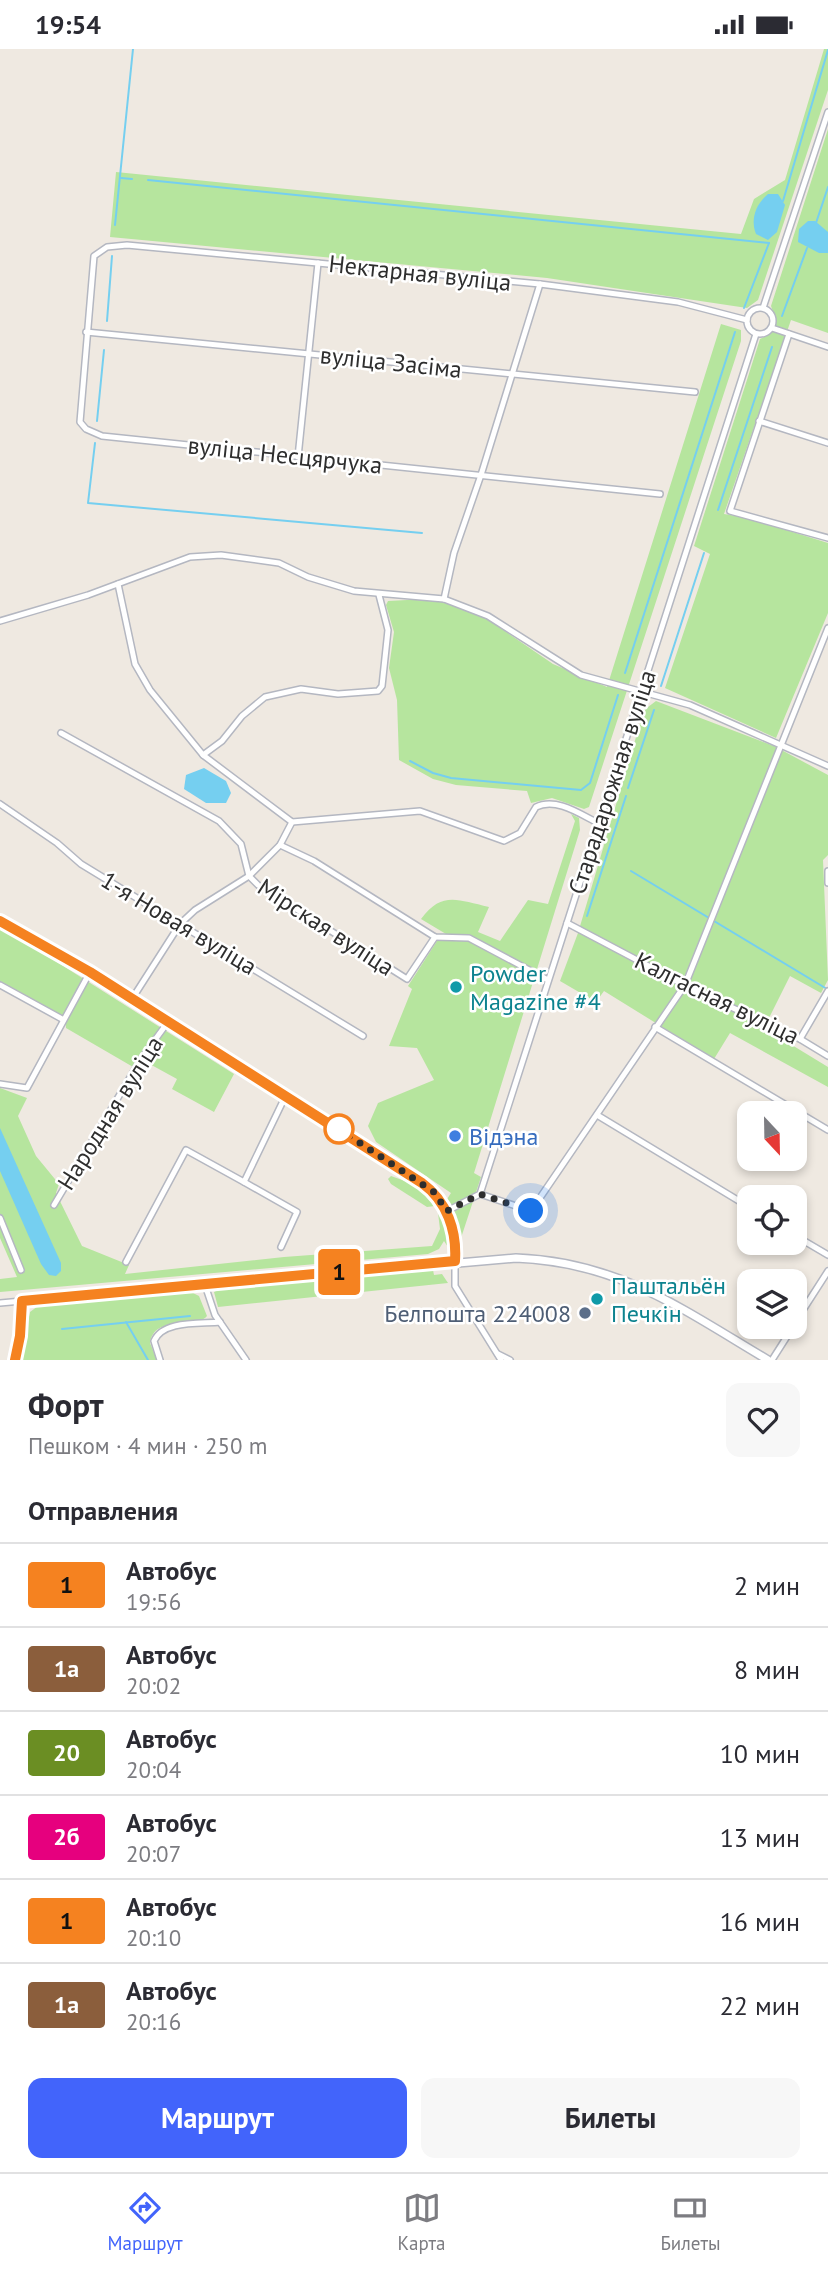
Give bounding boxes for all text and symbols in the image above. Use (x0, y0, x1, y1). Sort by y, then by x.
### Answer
text: 19:54 (35, 8, 101, 41)
street label: Нектарная вуліца (327, 248, 513, 298)
street label: вуліца Засіма (319, 339, 463, 385)
street label: вуліца Несцярчука (186, 429, 384, 481)
street label: Старадарожная вуліца (561, 666, 663, 898)
street label: 1-я Новая вуліца (95, 864, 263, 982)
street label: Мірская вуліца (252, 871, 400, 983)
street label: Калгасная вуліца (630, 945, 804, 1051)
place label: Powder Magazine #4 (470, 958, 601, 1017)
marker: Powder Magazine #4 (448, 979, 464, 995)
street label: Народная вуліца (50, 1030, 170, 1196)
north arrow (737, 1101, 807, 1171)
map controls (737, 1101, 807, 1339)
unlabelled marker (324, 1114, 354, 1144)
place label: Відэна (469, 1121, 538, 1152)
marker: Відэна (447, 1128, 463, 1144)
button: locate (737, 1185, 807, 1255)
your location (513, 1193, 548, 1228)
line badge: 1 (316, 1249, 362, 1295)
text: 1 (332, 1256, 346, 1287)
button: layers (737, 1269, 807, 1339)
place label: Паштальён Печкін (611, 1270, 726, 1329)
marker: Паштальён Печкін (589, 1291, 605, 1307)
place label: Белпошта 224008 (384, 1298, 571, 1329)
marker: Белпошта 224008 (577, 1305, 593, 1321)
text: Форт (28, 1383, 104, 1426)
button: heart (726, 1383, 800, 1457)
text: Пешком · 4 мин · 250 m (28, 1431, 267, 1460)
text: Отправления (28, 1494, 178, 1527)
text: Автобус (126, 1554, 217, 1587)
text: 1 (60, 1569, 73, 1600)
text: 2 мин (734, 1569, 800, 1602)
text: 19:56 (126, 1587, 181, 1616)
text: Автобус (126, 1638, 217, 1671)
text: 1а (54, 1653, 79, 1684)
text: 8 мин (734, 1653, 800, 1686)
text: 20:02 (126, 1671, 181, 1700)
text: Автобус (126, 1722, 217, 1755)
text: 20 (53, 1737, 80, 1768)
text: 10 мин (720, 1737, 800, 1770)
text: 20:04 (126, 1755, 181, 1784)
text: Автобус (126, 1806, 217, 1839)
text: 2б (53, 1821, 80, 1852)
text: 13 мин (720, 1821, 800, 1854)
text: 20:07 (126, 1839, 181, 1868)
text: Автобус (126, 1890, 217, 1923)
text: 1 (60, 1905, 73, 1936)
text: 16 мин (720, 1905, 800, 1938)
text: 20:10 (126, 1923, 181, 1952)
text: Автобус (126, 1974, 217, 2007)
text: 1а (54, 1989, 79, 2020)
text: 22 мин (720, 1989, 800, 2022)
text: 20:16 (126, 2007, 181, 2036)
button: Маршрут (28, 2078, 407, 2158)
button: Билеты (421, 2078, 800, 2158)
tab: Маршрут (107, 2189, 183, 2255)
tab: Карта (398, 2189, 446, 2255)
tab: Билеты (660, 2189, 721, 2255)

